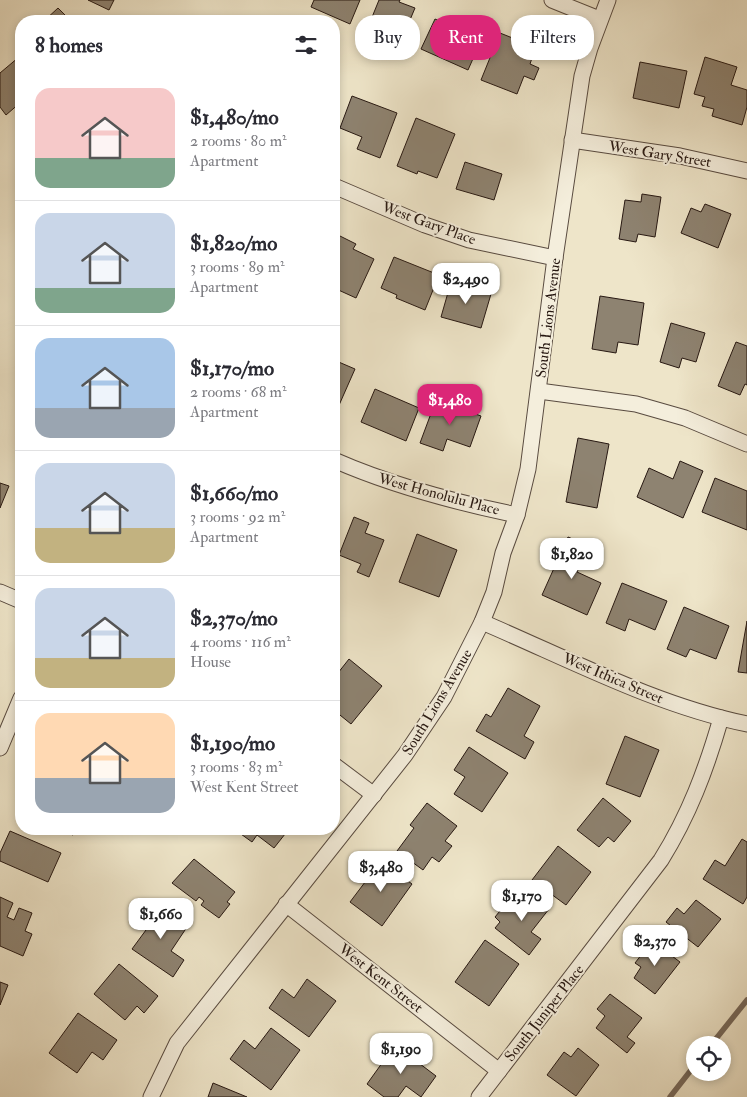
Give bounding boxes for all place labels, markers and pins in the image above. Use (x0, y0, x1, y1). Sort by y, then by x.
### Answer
pin: $2,490 (425, 262, 507, 305)
pin: $1,480 (409, 384, 491, 426)
pin: $1,820 (531, 538, 613, 580)
pin: $3,480 (340, 850, 422, 893)
pin: $1,170 (481, 880, 563, 922)
pin: $1,660 (120, 898, 202, 940)
pin: $2,370 (614, 924, 696, 967)
pin: $1,190 (360, 1032, 442, 1075)

